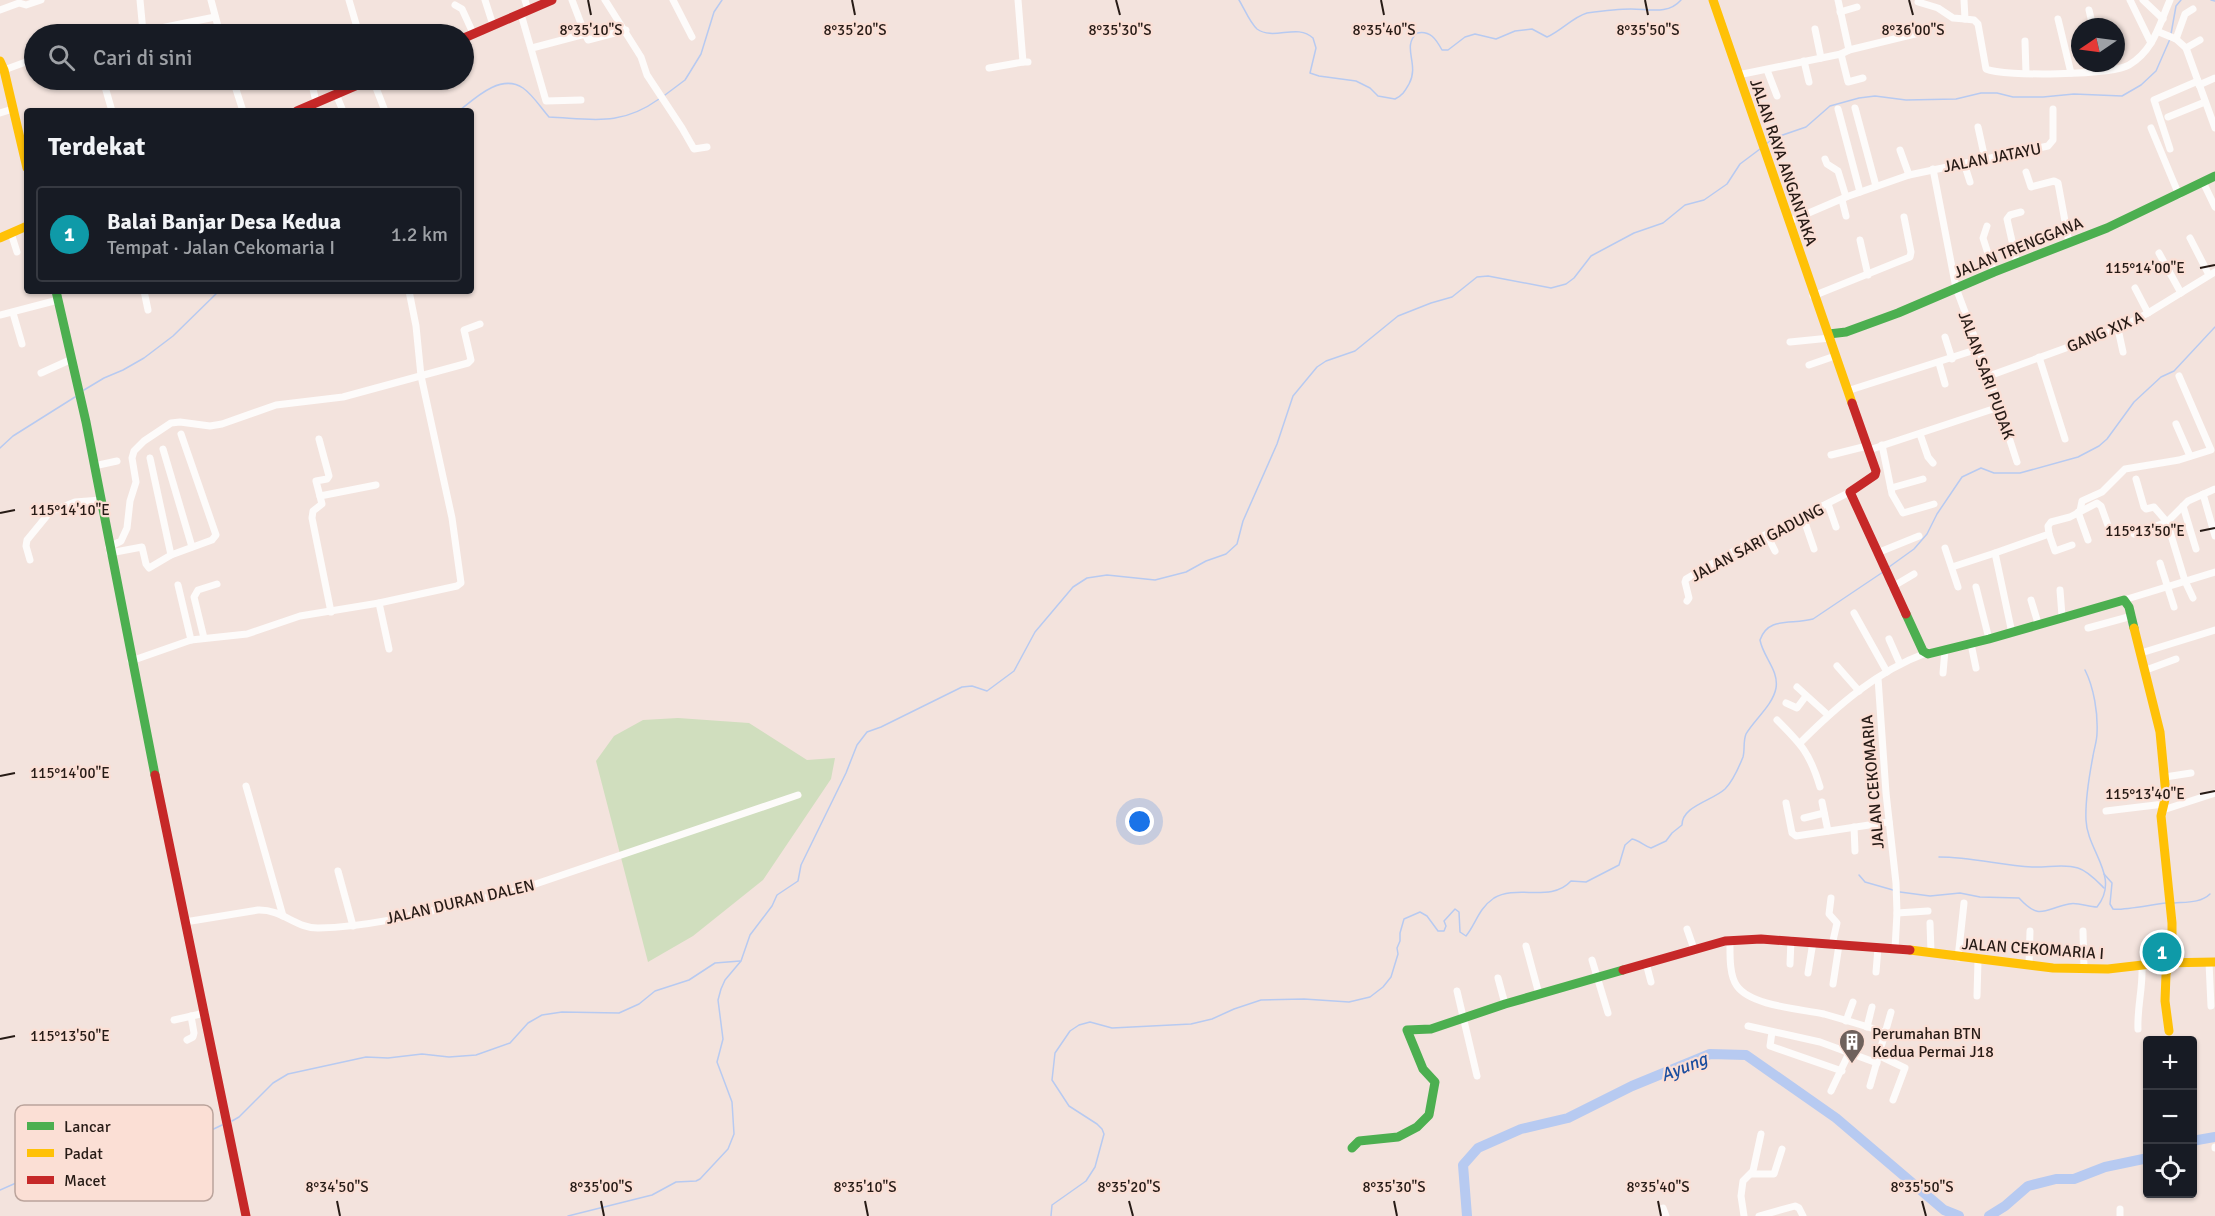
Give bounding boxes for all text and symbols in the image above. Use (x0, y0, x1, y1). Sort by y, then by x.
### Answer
north arrow (2071, 18, 2125, 72)
text: 8°35'10"S (559, 21, 623, 39)
text: 8°35'20"S (823, 21, 887, 39)
text: 8°35'30"S (1088, 21, 1152, 39)
text: 8°35'40"S (1352, 21, 1416, 39)
text: 8°35'50"S (1616, 21, 1680, 39)
text: 8°36'00"S (1881, 21, 1945, 39)
search box (24, 24, 474, 90)
icon: search (45, 41, 78, 74)
text: Cari di sini (93, 44, 193, 71)
street label: JALAN RAYA ANGANTAKA (1745, 76, 1821, 249)
text: Terdekat (48, 131, 145, 163)
street label: JALAN JATAYU (1942, 139, 2043, 177)
text: Balai Banjar Desa Kedua (107, 208, 341, 235)
street label: JALAN TRENGGANA (1951, 213, 2086, 283)
text: 1 (64, 222, 75, 247)
text: 1.2 km (391, 222, 448, 247)
text: Tempat · Jalan Cekomaria I (107, 235, 335, 260)
text: 115°14'00"E (2105, 259, 2185, 277)
street label: GANG XIX A (2064, 307, 2147, 357)
street label: JALAN SARI PUDAK (1954, 309, 2019, 443)
street label: JALAN SARI GADUNG (1688, 499, 1827, 586)
text: 115°14'10"E (30, 501, 110, 519)
text: 115°13'50"E (2105, 522, 2185, 540)
street label: JALAN CEKOMARIA (1857, 714, 1889, 850)
text: 115°14'00"E (30, 764, 110, 782)
text: 115°13'40"E (2105, 785, 2185, 803)
your location (1125, 807, 1154, 836)
street label: JALAN DURAN DALEN (384, 875, 537, 929)
pin: 1 (2142, 930, 2182, 974)
street label: JALAN CEKOMARIA I (1961, 934, 2105, 964)
place label: Perumahan BTN Kedua Permai J18 (1872, 1024, 1994, 1062)
text: 115°13'50"E (30, 1027, 110, 1045)
building icon: Perumahan BTN Kedua Permai J18 (1837, 1027, 1867, 1065)
map controls (2143, 1036, 2197, 1198)
button: + (2143, 1036, 2197, 1090)
water label: Ayung (1657, 1047, 1712, 1086)
button: − (2143, 1090, 2197, 1144)
legend (15, 1105, 213, 1201)
text: Lancar (64, 1117, 111, 1137)
text: Padat (64, 1144, 103, 1164)
button: locate (2143, 1144, 2197, 1198)
text: Macet (64, 1171, 106, 1191)
text: 8°34'50"S (305, 1178, 369, 1196)
text: 8°35'00"S (569, 1178, 633, 1196)
text: 8°35'10"S (833, 1178, 897, 1196)
text: 8°35'20"S (1097, 1178, 1161, 1196)
text: 8°35'30"S (1362, 1178, 1426, 1196)
text: 8°35'40"S (1626, 1178, 1690, 1196)
text: 8°35'50"S (1890, 1178, 1954, 1196)

